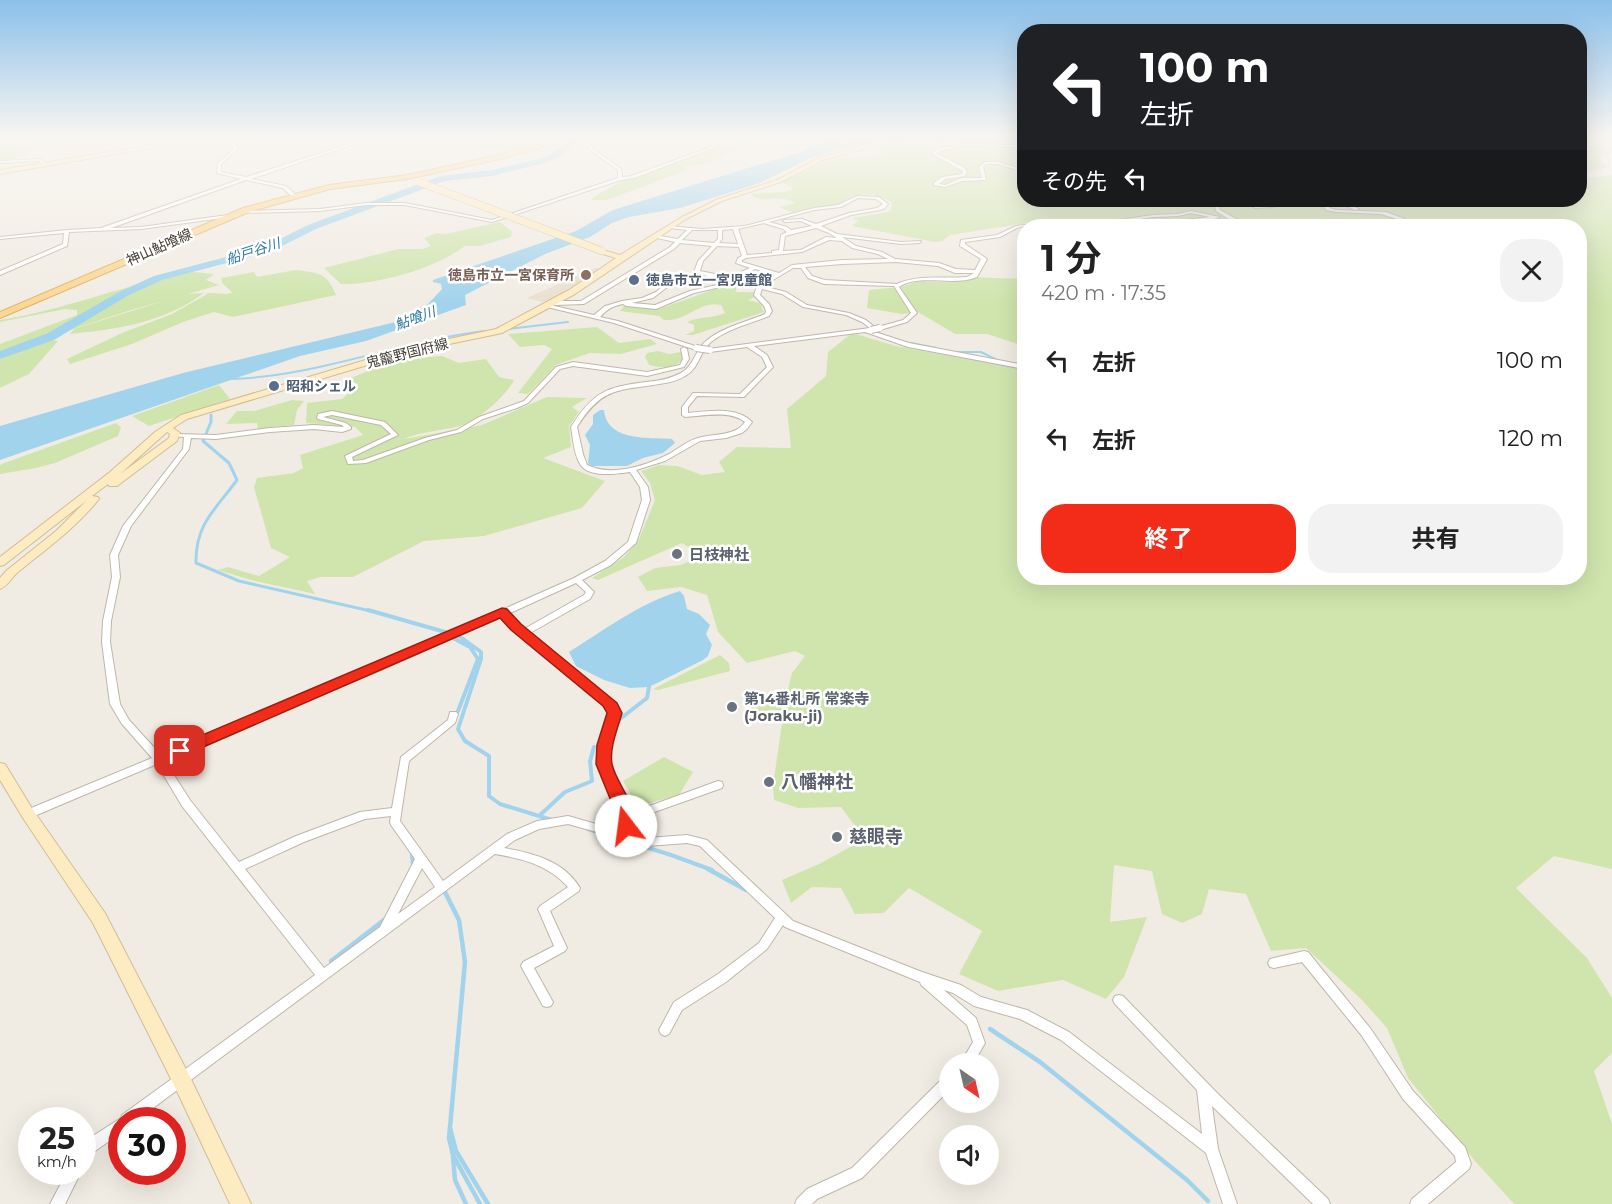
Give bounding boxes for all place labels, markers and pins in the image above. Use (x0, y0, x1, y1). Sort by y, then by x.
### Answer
place label: 徳島市立一宮保育所 (448, 266, 574, 284)
marker: 徳島市立一宮保育所 (579, 268, 593, 282)
place label: 徳島市立一宮児童館 (646, 271, 772, 289)
marker: 徳島市立一宮児童館 (627, 273, 641, 287)
place label: 昭和シェル (286, 377, 356, 395)
marker: 昭和シェル (267, 379, 281, 393)
place label: 日枝神社 (689, 545, 749, 564)
marker: 日枝神社 (670, 547, 684, 561)
place label: 第14番札所 常楽寺 (Joraku-ji) (744, 689, 869, 725)
marker: 第14番札所 常楽寺 (Joraku-ji) (725, 700, 739, 714)
pin (154, 725, 205, 776)
place label: 八幡神社 (781, 771, 853, 793)
marker: 八幡神社 (762, 775, 776, 789)
place label: 慈眼寺 (849, 826, 903, 848)
marker: 慈眼寺 (830, 830, 844, 844)

